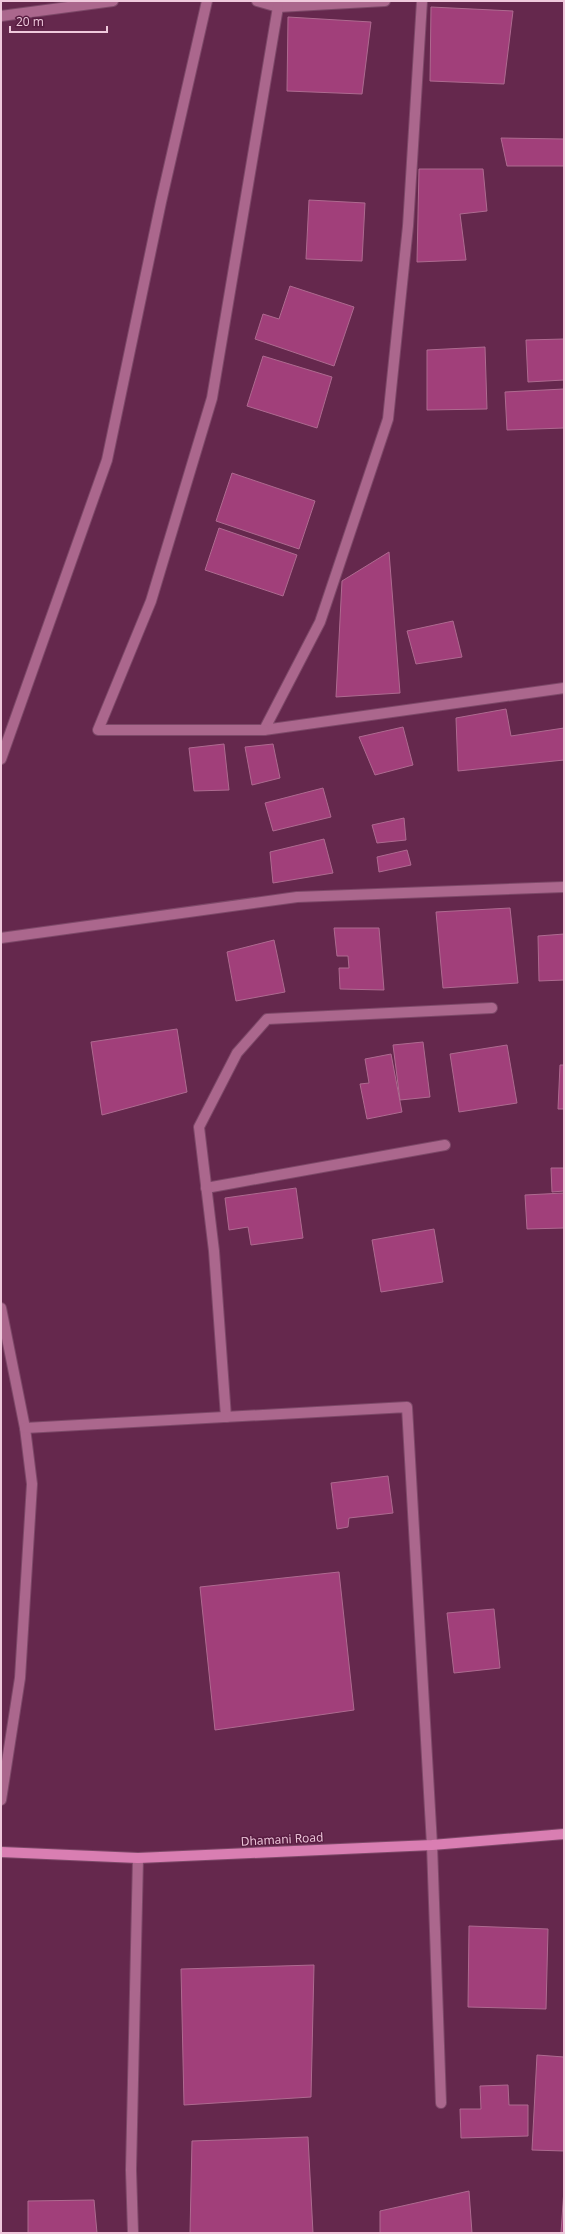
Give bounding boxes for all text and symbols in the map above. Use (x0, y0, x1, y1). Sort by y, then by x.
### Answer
scale bar (10, 8, 107, 34)
text: 20 m (16, 13, 44, 30)
street label: Dhamani Road (240, 1828, 324, 1850)

